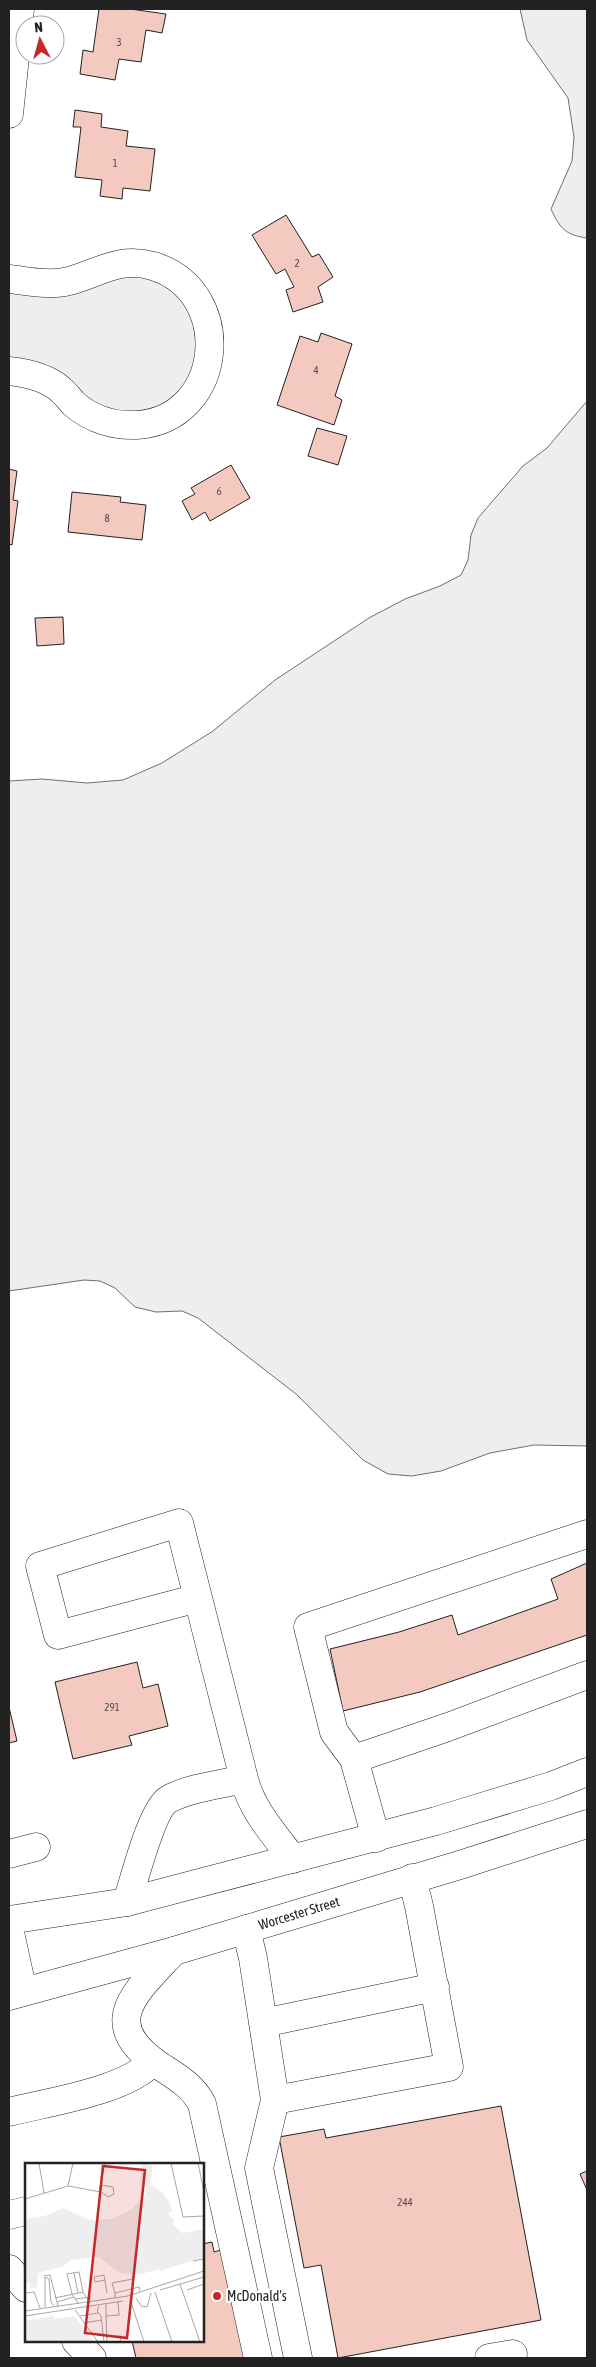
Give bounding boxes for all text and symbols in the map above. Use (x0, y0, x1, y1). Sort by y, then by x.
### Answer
north arrow (15, 15, 65, 65)
text: N (34, 19, 44, 35)
house number: 3 (116, 36, 122, 48)
house number: 1 (112, 157, 118, 169)
house number: 2 (294, 257, 300, 269)
house number: 4 (313, 364, 319, 376)
house number: 6 (216, 485, 222, 497)
house number: 8 (104, 512, 110, 524)
house number: 291 (104, 1701, 120, 1713)
street label: Worcester Street (257, 1893, 341, 1933)
inset map (25, 2163, 204, 2342)
house number: 244 (397, 2196, 413, 2208)
place label: McDonald's (227, 2288, 287, 2304)
marker: McDonald's (211, 2290, 223, 2302)

